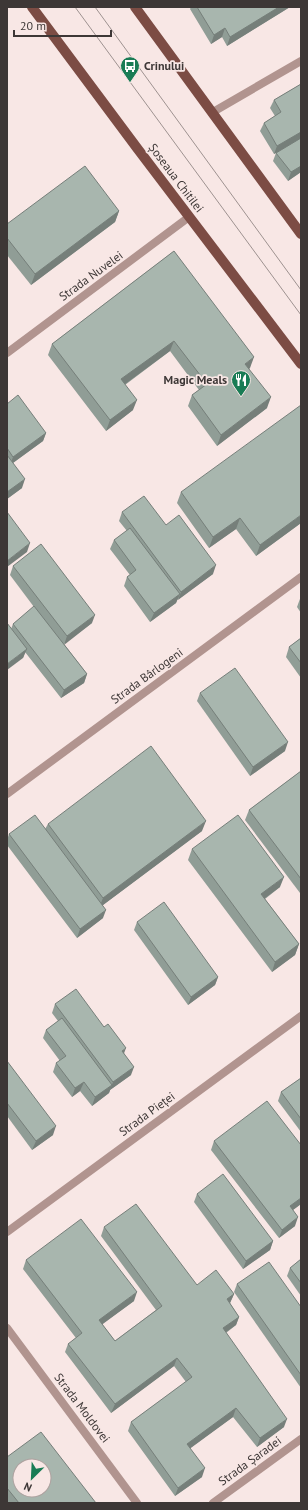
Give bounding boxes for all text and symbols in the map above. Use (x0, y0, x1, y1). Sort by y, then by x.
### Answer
scale bar (14, 12, 111, 38)
text: 20 m (20, 18, 46, 33)
bus stop icon: Crinului (119, 55, 141, 83)
place label: Crinului (144, 58, 184, 73)
street label: Șoseaua Chitilei (146, 140, 207, 215)
street label: Strada Nuvelei (56, 247, 126, 304)
restaurant icon: Magic Meals (230, 369, 252, 397)
place label: Magic Meals (164, 372, 227, 387)
street label: Strada Bârlogeni (108, 644, 186, 707)
street label: Strada Pieței (116, 1088, 178, 1139)
street label: Strada Moldovei (51, 1370, 113, 1445)
street label: Strada Șaradei (215, 1433, 284, 1488)
north arrow (12, 1458, 52, 1498)
text: N (22, 1479, 34, 1495)

